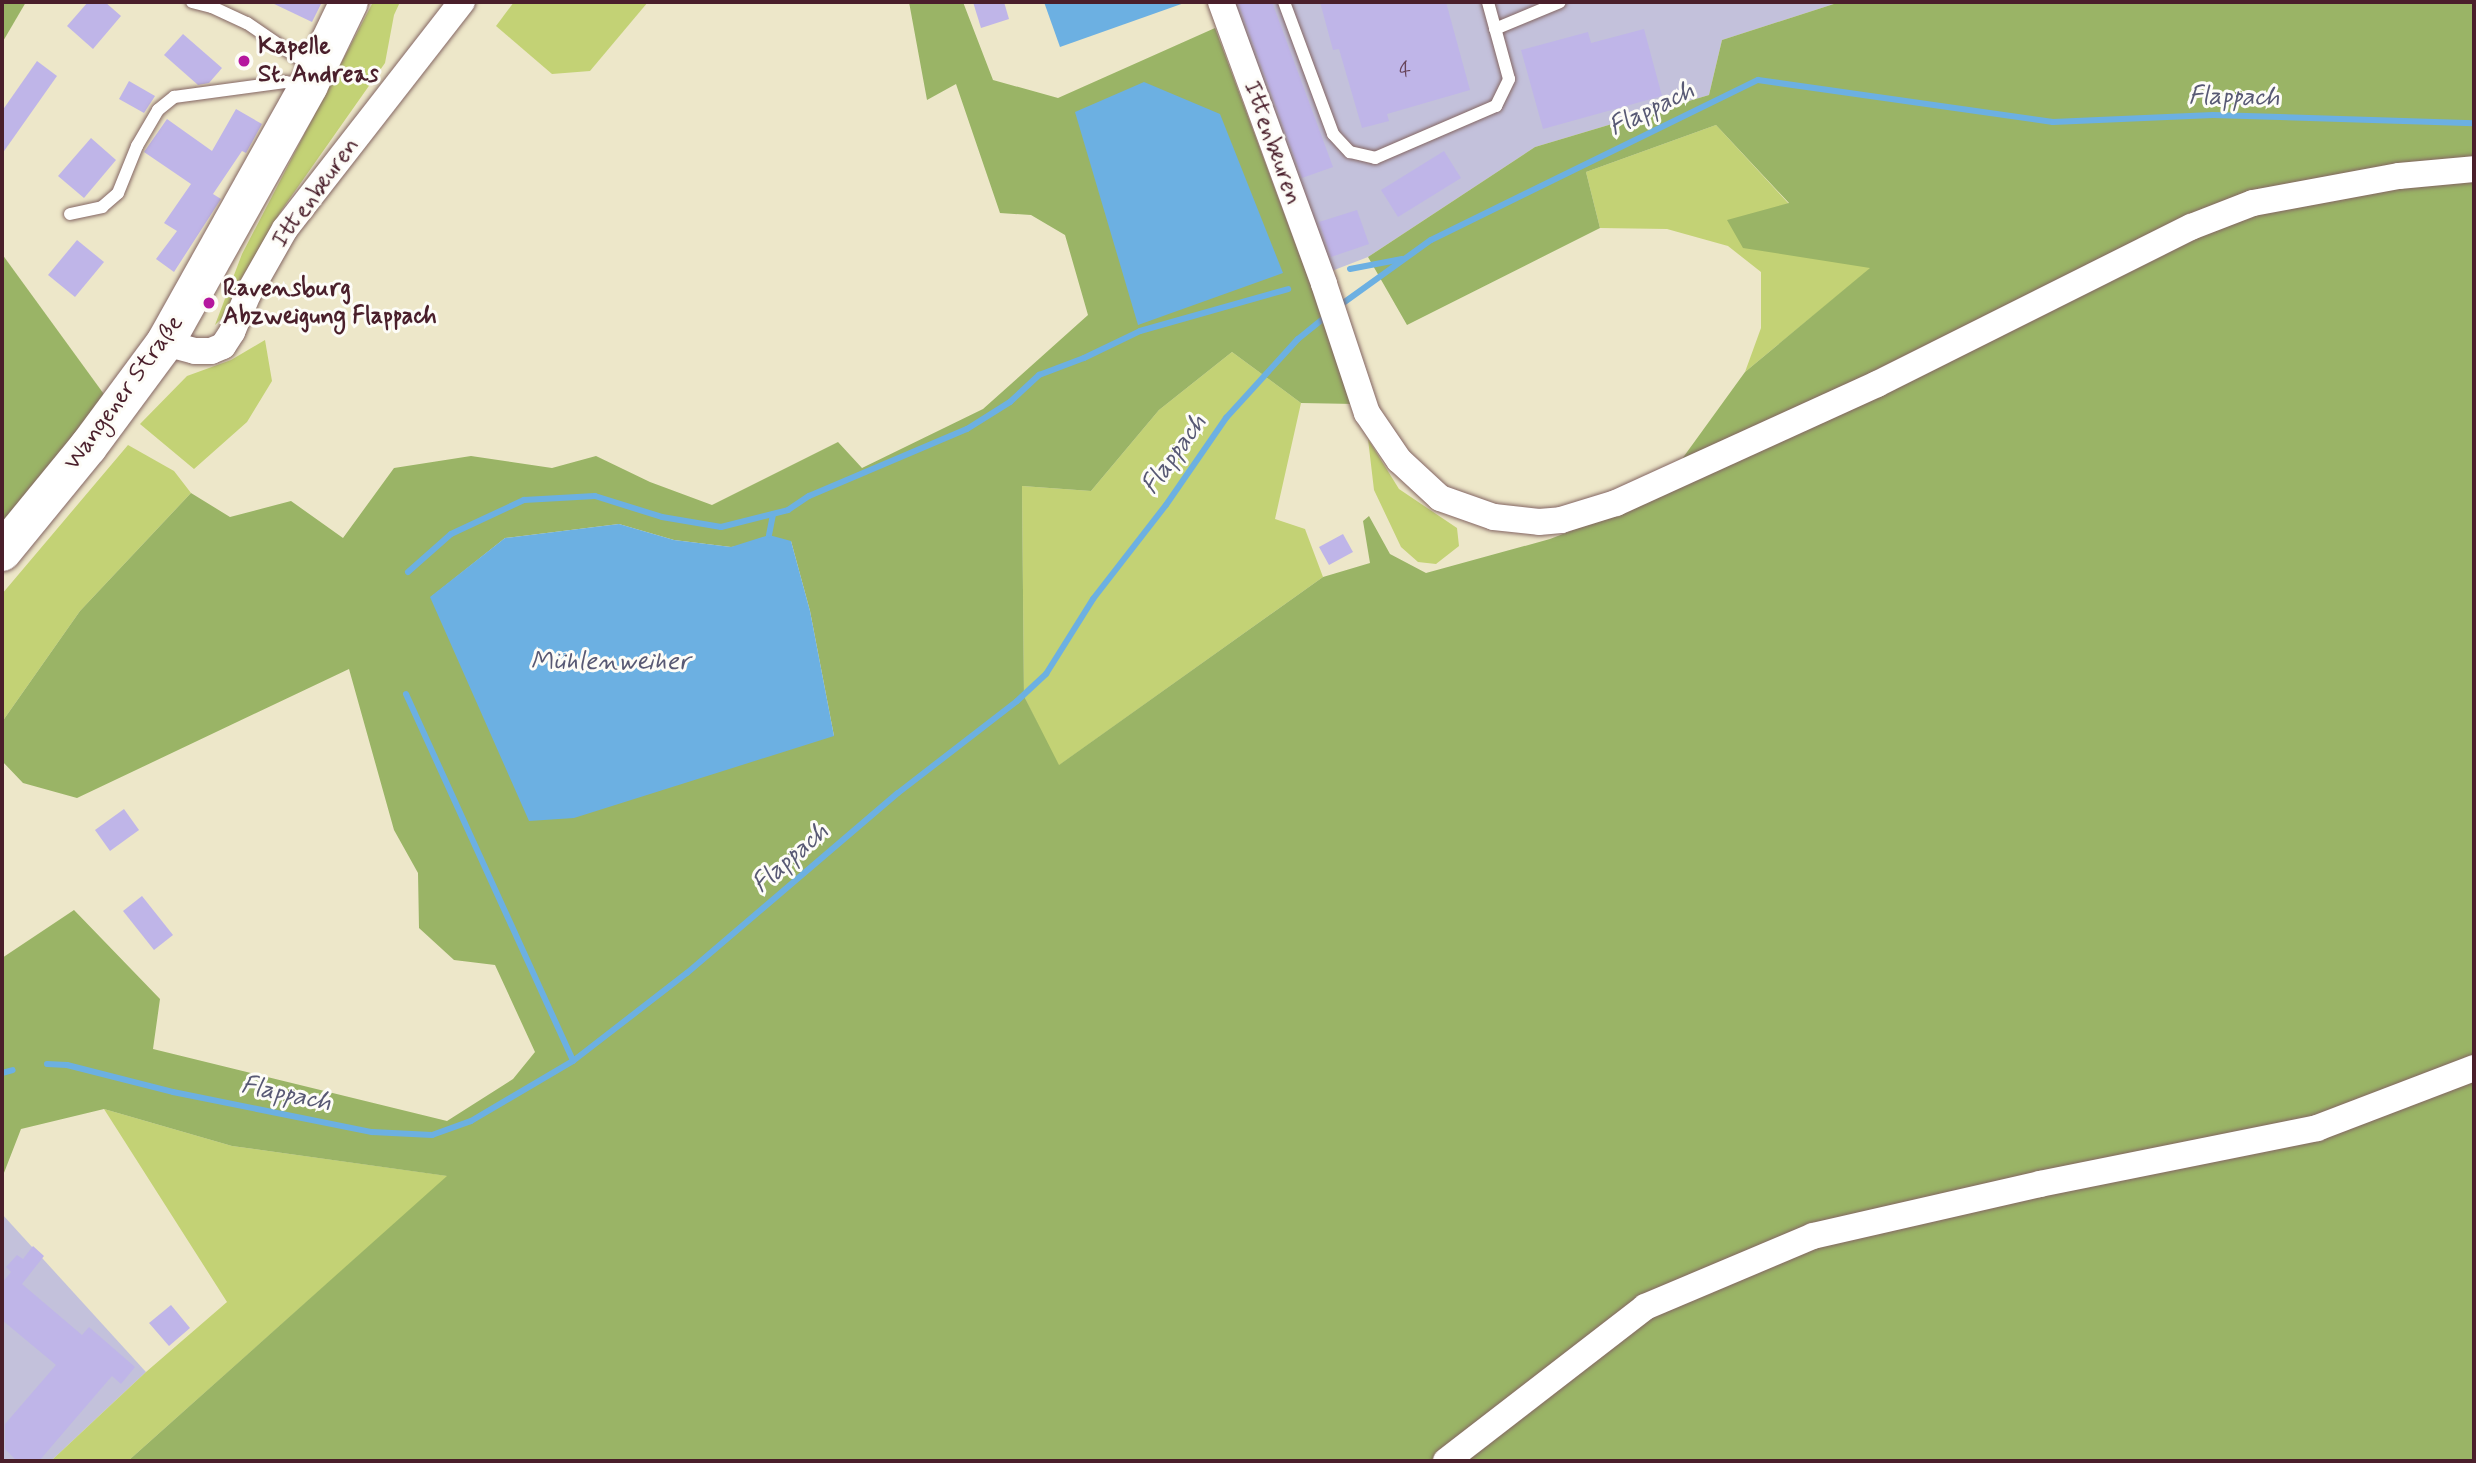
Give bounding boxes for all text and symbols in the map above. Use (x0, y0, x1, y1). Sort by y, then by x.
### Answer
place label: Kapelle St. Andreas (258, 33, 379, 89)
marker: Kapelle St. Andreas (236, 53, 252, 69)
house number: 4 (1399, 57, 1411, 83)
water label: Flappach (1604, 76, 1700, 144)
street label: Ittenbeuren (1236, 77, 1308, 209)
water label: Flappach (2188, 82, 2280, 114)
street label: Ittenbeuren (266, 132, 366, 254)
place label: Ravensburg Abzweigung Flappach (223, 275, 437, 331)
marker: Ravensburg Abzweigung Flappach (201, 295, 217, 311)
street label: Wangener Straße (59, 311, 189, 475)
water label: Flappach (1136, 409, 1214, 501)
water label: Mühlenweiher (530, 647, 690, 679)
water label: Flappach (746, 817, 836, 901)
water label: Flappach (238, 1070, 334, 1120)

